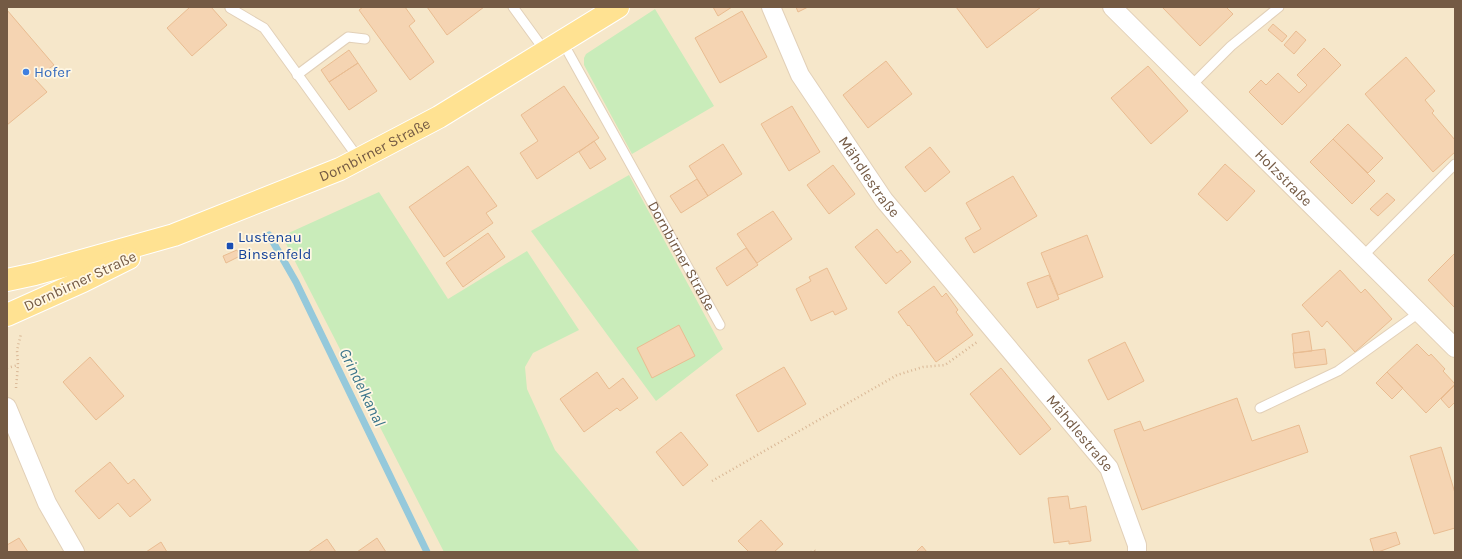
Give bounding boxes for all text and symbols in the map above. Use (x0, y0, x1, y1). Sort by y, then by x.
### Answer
place label: Hofer (34, 63, 71, 81)
marker: Hofer (21, 67, 31, 77)
street label: Dornbirner Straße (316, 114, 433, 185)
street label: Mähdlestraße (835, 133, 904, 221)
street label: Holzstraße (1251, 145, 1316, 210)
street label: Dornbirner Straße (644, 198, 719, 314)
place label: Lustenau Binsenfeld (238, 228, 311, 263)
marker: Lustenau Binsenfeld (225, 241, 235, 251)
street label: Dornbirner Straße (21, 247, 139, 315)
water label: Grindelkanal (335, 345, 390, 429)
street label: Mähdlestraße (1042, 391, 1117, 475)

